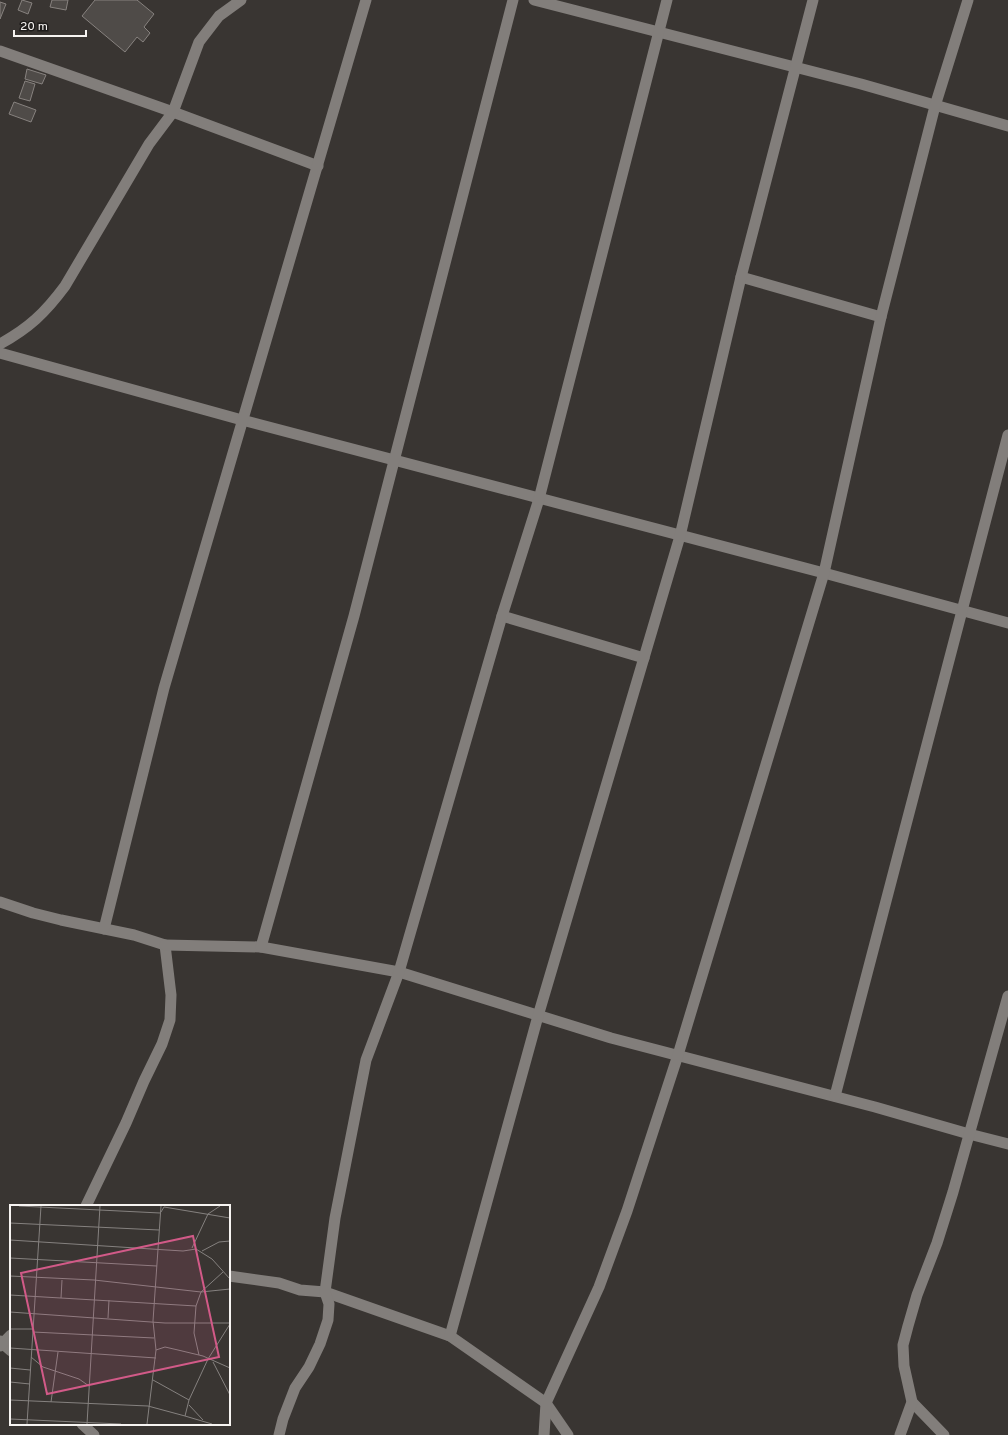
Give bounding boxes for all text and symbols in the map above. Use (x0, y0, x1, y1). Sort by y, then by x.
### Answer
scale bar (14, 12, 86, 38)
text: 20 m (20, 19, 48, 35)
inset map (10, 1205, 230, 1425)

